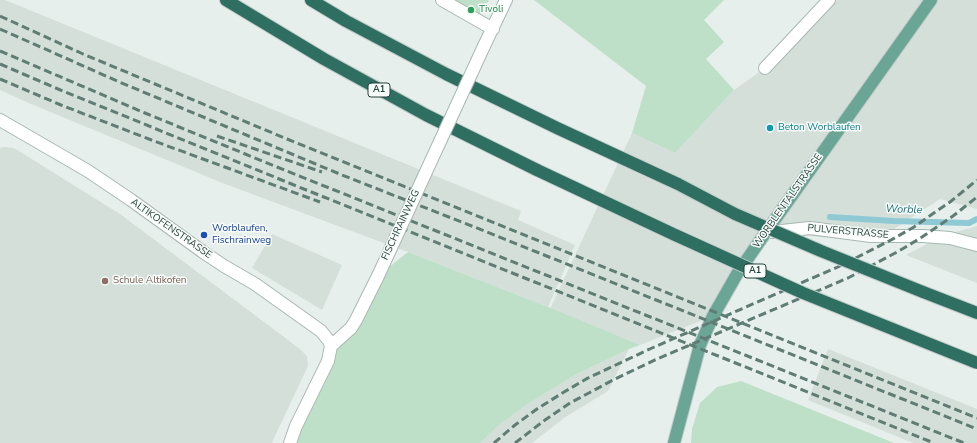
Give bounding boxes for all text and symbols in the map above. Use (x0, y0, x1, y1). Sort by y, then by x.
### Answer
place label: Tivoli (479, 4, 503, 16)
marker: Tivoli (466, 5, 476, 15)
road number: A1 (368, 83, 390, 97)
place label: Beton Worblaufen (778, 122, 861, 134)
marker: Beton Worblaufen (765, 123, 775, 133)
street label: WORBLENTALSTRASSE (751, 152, 825, 250)
street label: FISCHRAINWEG (379, 188, 423, 262)
street label: ALTIKOFENSTRASSE (128, 196, 214, 262)
water label: Worble (885, 203, 923, 217)
street label: PULVERSTRASSE (807, 222, 889, 242)
place label: Worblaufen, Fischrainweg (212, 223, 271, 246)
marker: Worblaufen, Fischrainweg (199, 230, 209, 240)
road number: A1 (744, 264, 766, 278)
place label: Schule Altikofen (113, 275, 186, 287)
marker: Schule Altikofen (100, 276, 110, 286)

